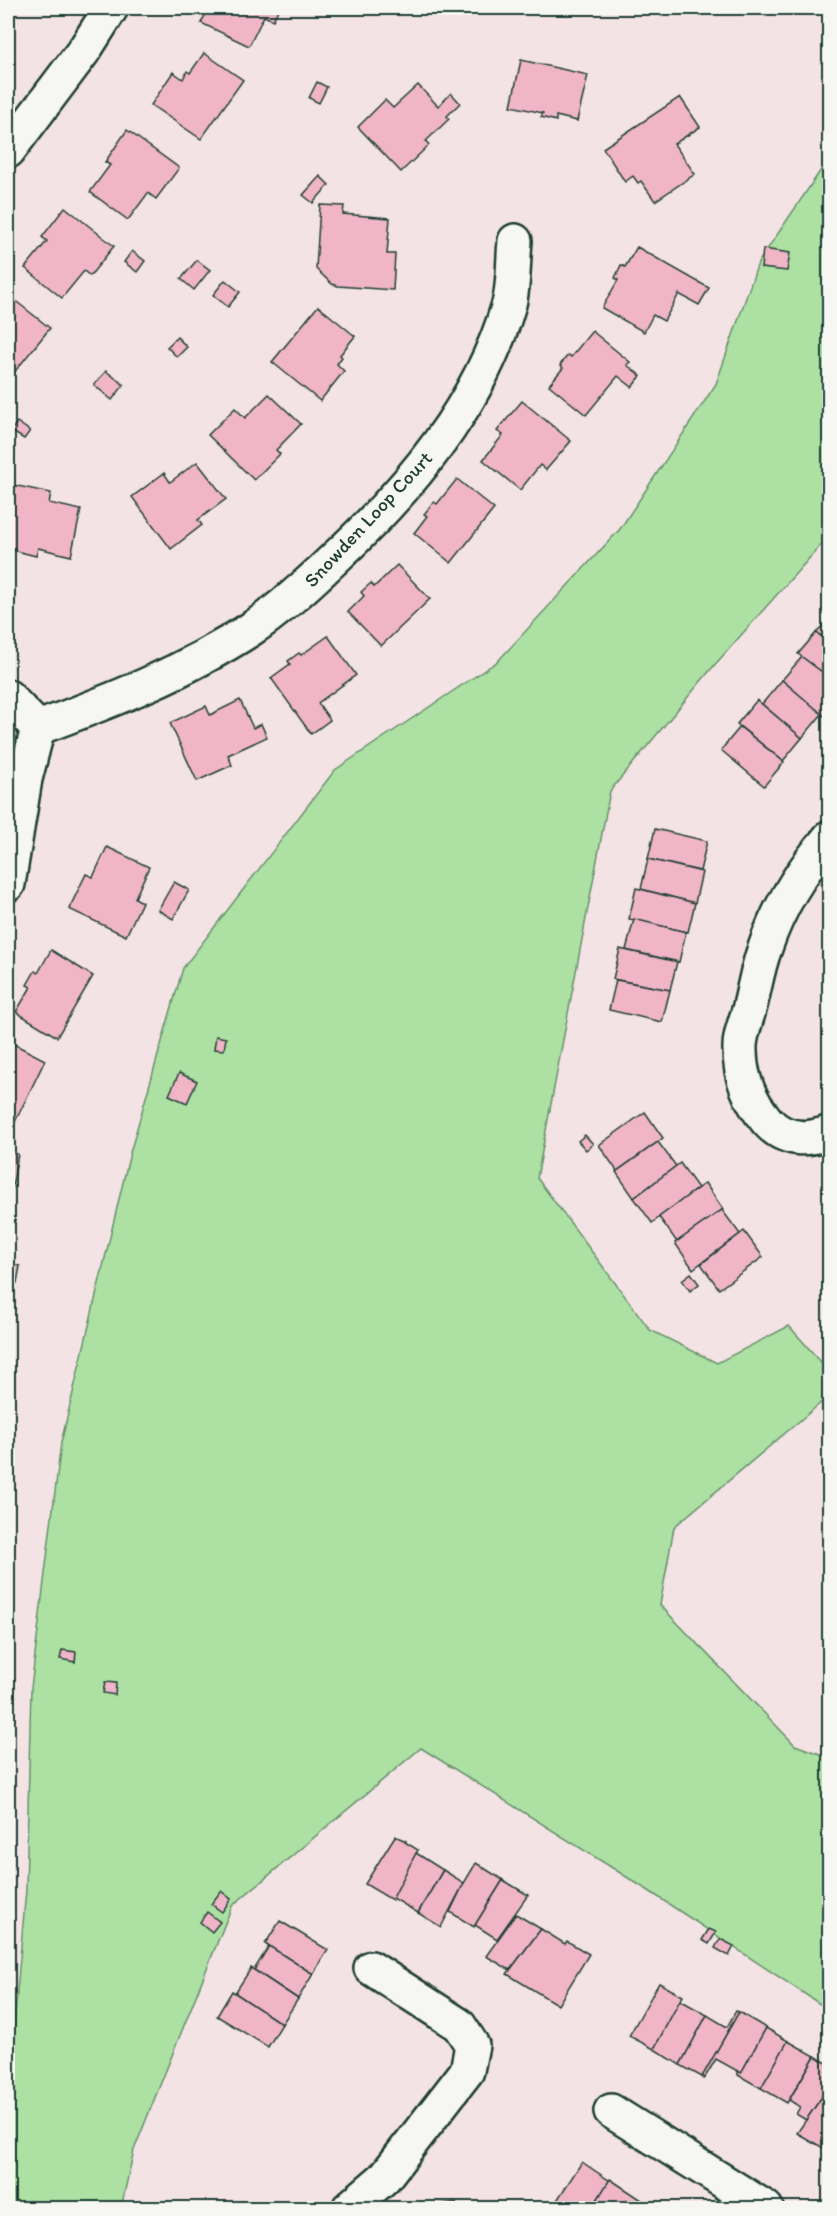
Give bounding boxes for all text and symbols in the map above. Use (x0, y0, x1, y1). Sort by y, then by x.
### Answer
street label: Snowden Loop Court (299, 446, 437, 592)

